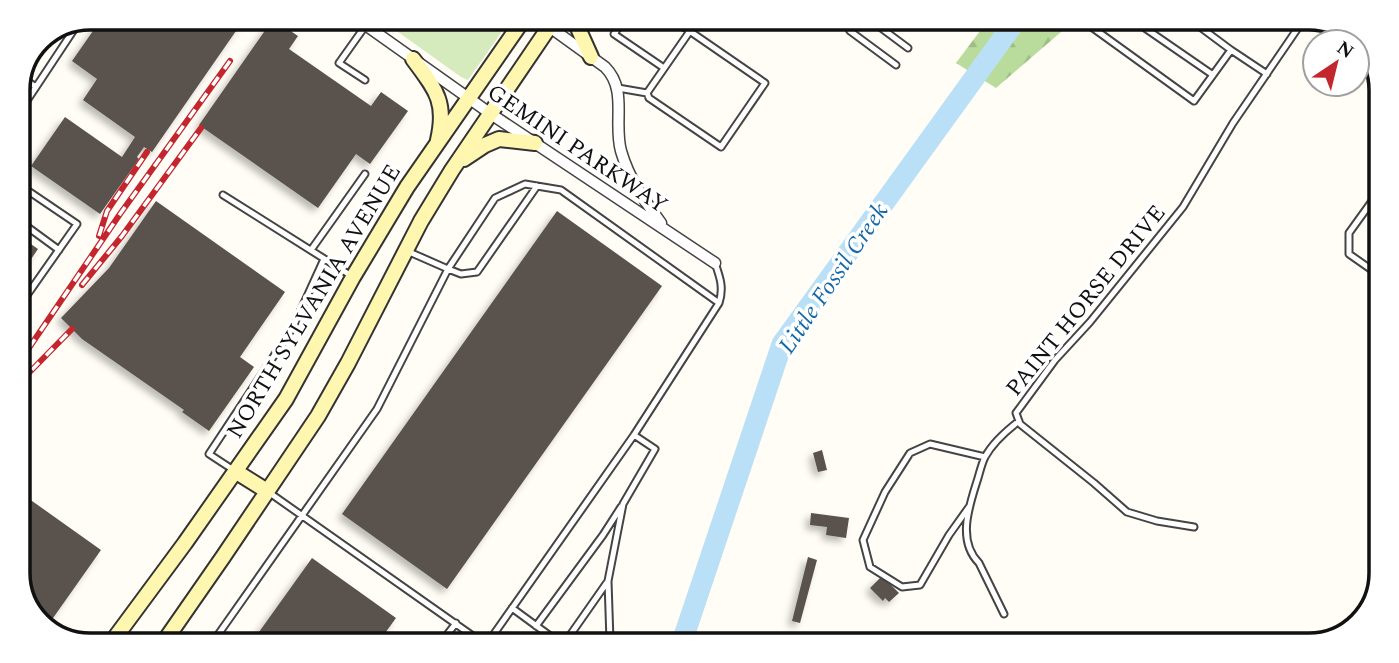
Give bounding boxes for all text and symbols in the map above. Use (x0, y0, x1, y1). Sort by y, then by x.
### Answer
north arrow (1301, 28, 1371, 98)
text: N (1330, 34, 1360, 67)
street label: GEMINI PARKWAY (480, 76, 675, 223)
street label: NORTH SYLVANIA AVENUE (218, 158, 410, 446)
water label: Little Fossil Creek (770, 196, 898, 361)
street label: PAINT HORSE DRIVE (998, 197, 1175, 404)

